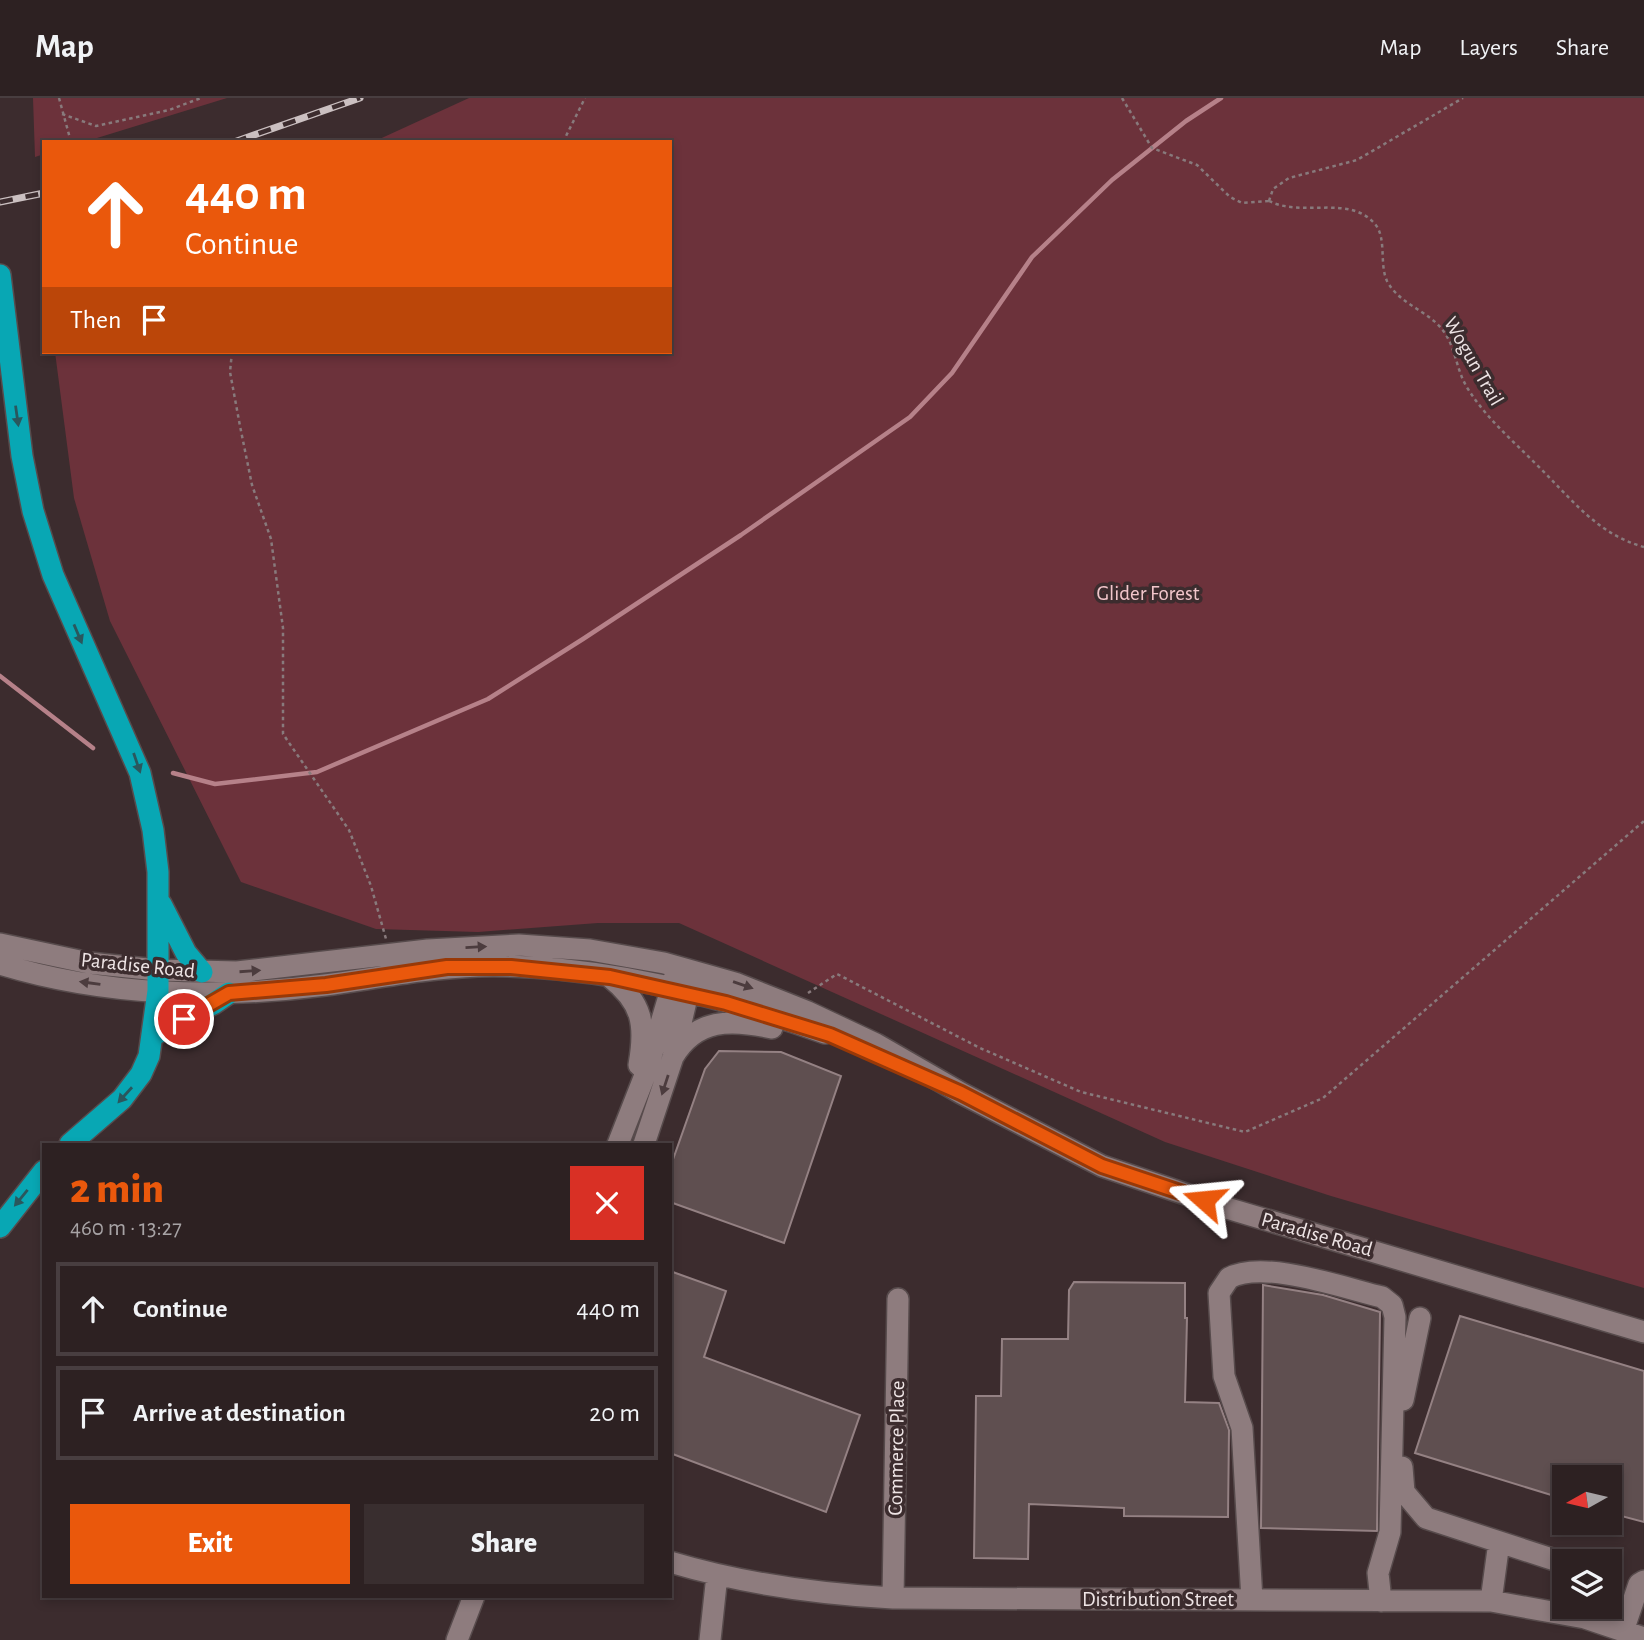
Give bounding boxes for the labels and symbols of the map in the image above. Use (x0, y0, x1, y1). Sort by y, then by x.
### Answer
street label: Wogun Trail (1440, 313, 1507, 409)
one-way arrow (11, 405, 22, 427)
park label: Glider Forest (1097, 583, 1200, 604)
one-way arrow (72, 624, 83, 645)
one-way arrow (132, 752, 143, 773)
one-way arrow (465, 941, 487, 952)
street label: Paradise Road (80, 949, 196, 982)
one-way arrow (239, 965, 261, 976)
one-way arrow (79, 978, 101, 989)
one-way arrow (732, 980, 753, 991)
pin (154, 989, 214, 1049)
one-way arrow (659, 1075, 669, 1096)
one-way arrow (117, 1086, 133, 1104)
position arrow (1167, 1163, 1241, 1237)
one-way arrow (13, 1189, 28, 1207)
street label: Paradise Road (1259, 1209, 1375, 1260)
street label: Commerce Place (885, 1380, 908, 1516)
north arrow (1552, 1465, 1622, 1535)
street label: Distribution Street (1082, 1589, 1234, 1610)

